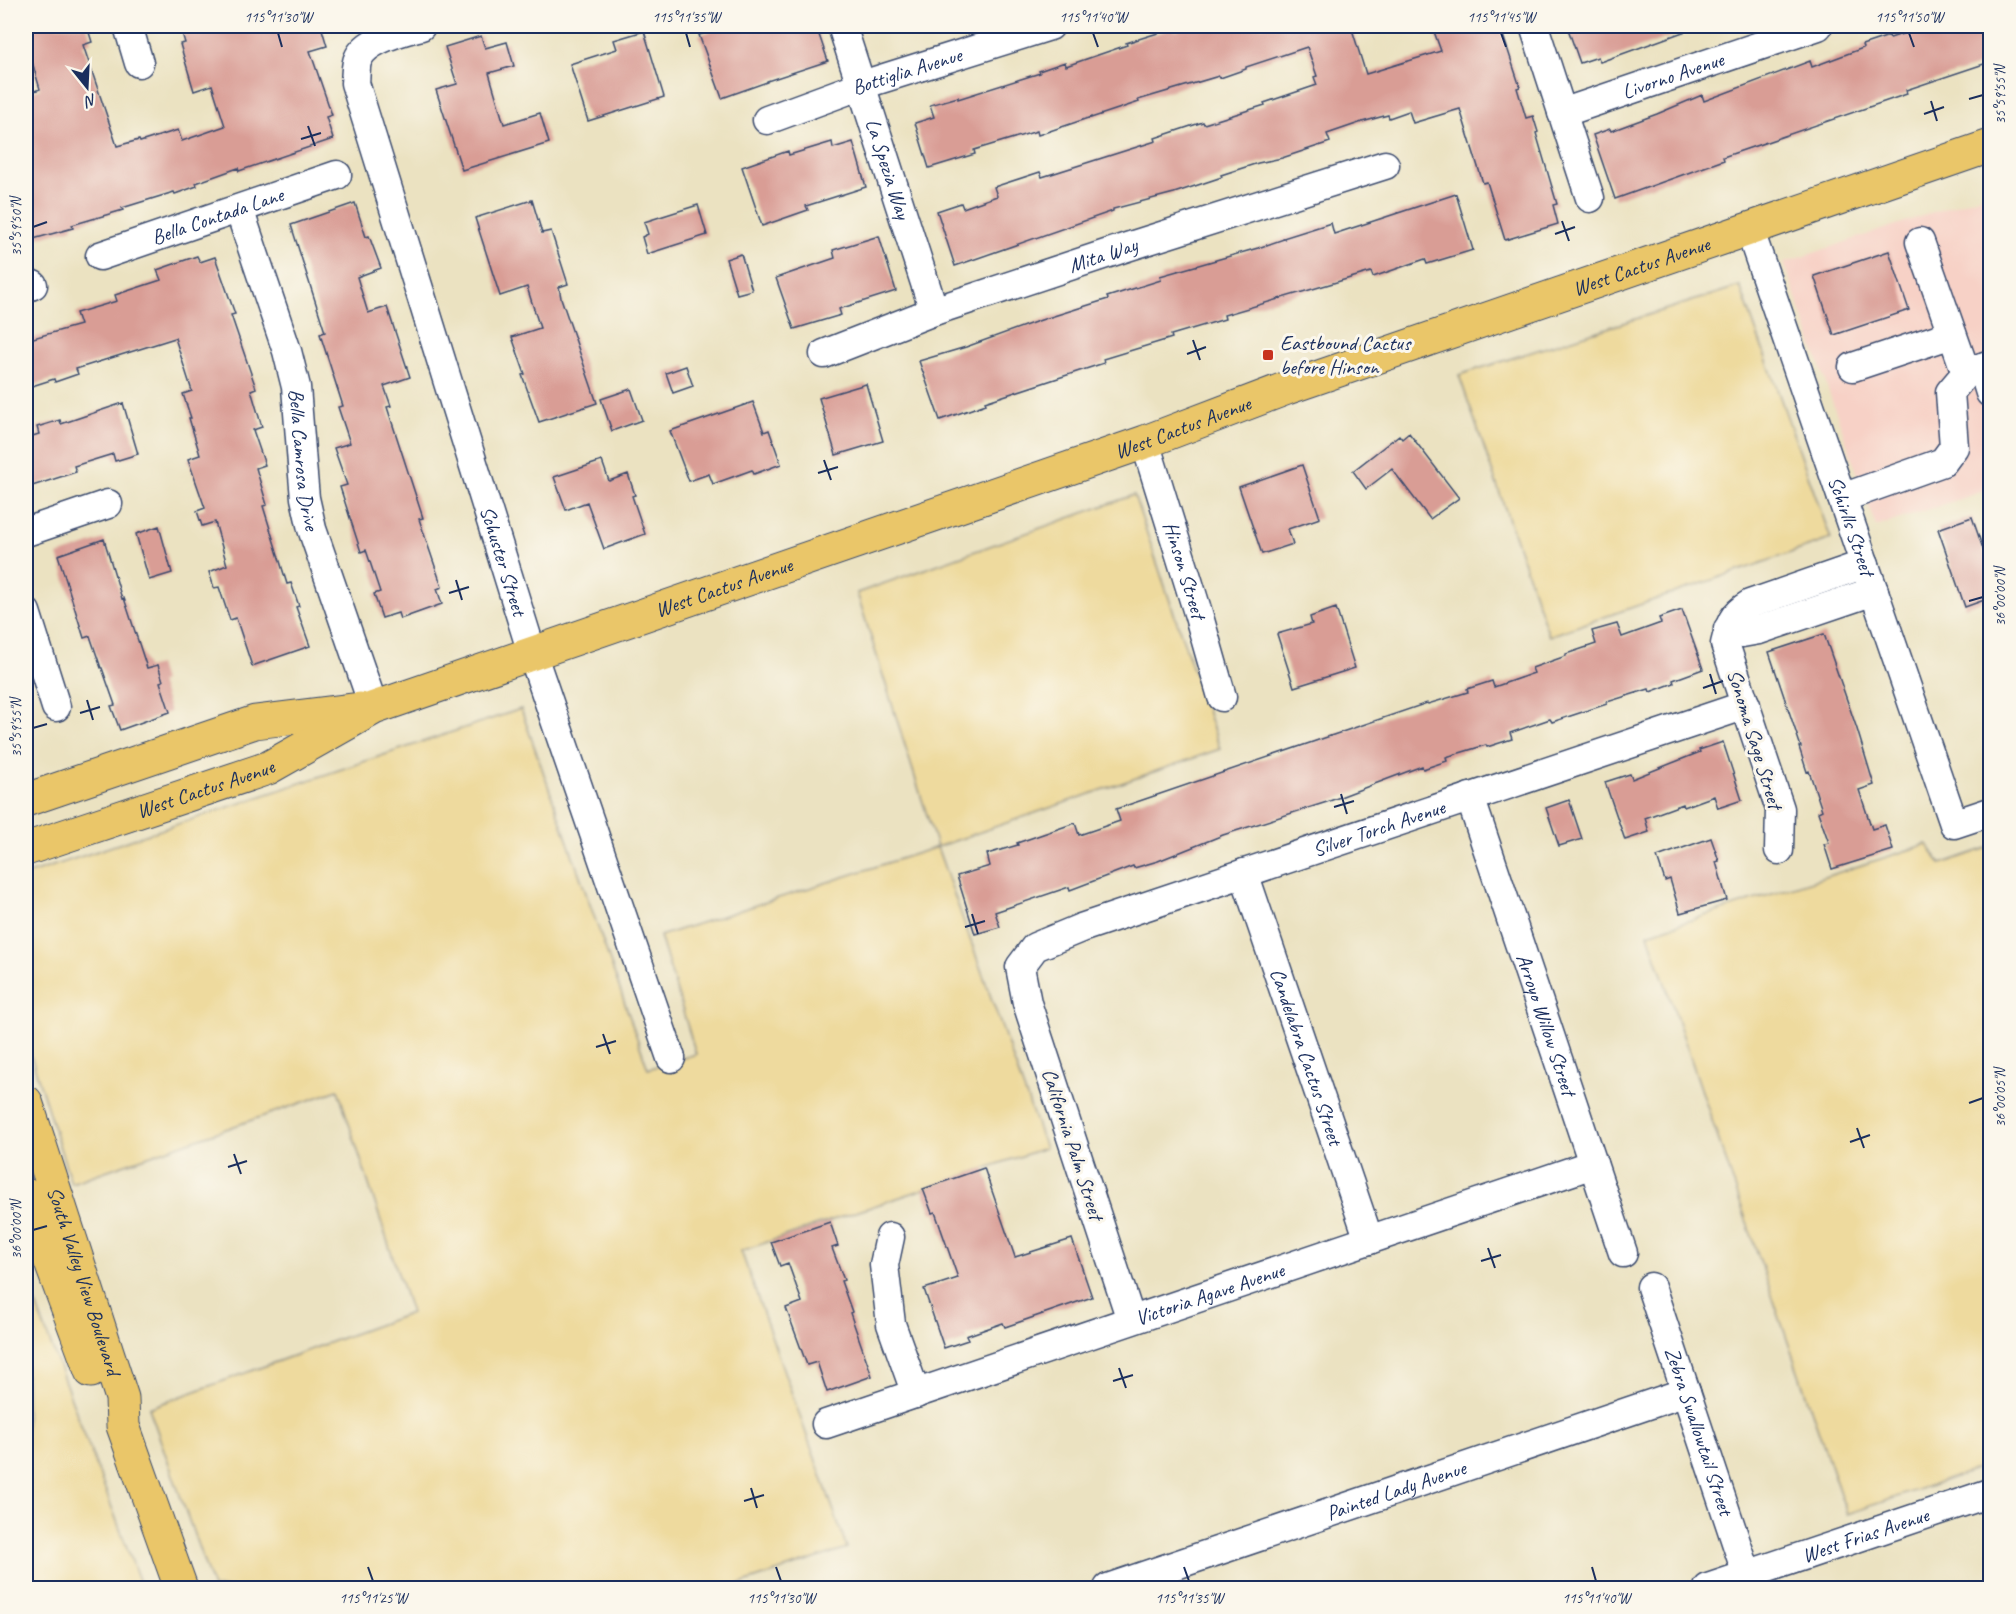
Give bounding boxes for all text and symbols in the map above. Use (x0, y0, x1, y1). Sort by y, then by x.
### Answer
text: 115°11'30"W (244, 8, 315, 27)
text: 115°11'35"W (652, 8, 723, 27)
text: 115°11'40"W (1059, 8, 1130, 27)
text: 115°11'45"W (1467, 8, 1538, 27)
text: 115°11'50"W (1875, 8, 1946, 27)
street label: Bottiglia Avenue (848, 41, 967, 101)
street label: Livorno Avenue (1619, 46, 1728, 105)
north arrow (57, 57, 117, 117)
text: 35°59'55"N (1991, 62, 2010, 125)
text: N (81, 89, 99, 112)
street label: La Spezia Way (860, 115, 917, 224)
street label: Bella Contada Lane (148, 181, 289, 250)
text: 35°59'50"N (7, 194, 26, 257)
street label: West Cactus Avenue (1569, 230, 1714, 302)
street label: Mita Way (1065, 231, 1142, 278)
place label: Eastbound Cactus before Hinson (1280, 330, 1412, 380)
marker: Eastbound Cactus before Hinson (1261, 348, 1275, 362)
street label: Bella Camrosa Drive (283, 388, 325, 535)
street label: West Cactus Avenue (1111, 390, 1255, 464)
street label: Schirlls Street (1822, 473, 1882, 582)
street label: Schuster Street (474, 503, 533, 621)
street label: Hinson Street (1157, 518, 1213, 624)
street label: West Cactus Avenue (652, 551, 797, 623)
text: 36°00'00"N (1991, 564, 2010, 627)
street label: Sonoma Sage Street (1721, 666, 1789, 815)
text: 35°59'55"N (7, 695, 26, 758)
street label: West Cactus Avenue (133, 753, 280, 824)
street label: Silver Torch Avenue (1309, 794, 1449, 862)
street label: Arroyo Willow Street (1510, 950, 1583, 1102)
street label: Candelabra Cactus Street (1264, 965, 1349, 1150)
street label: California Palm Street (1036, 1065, 1111, 1226)
text: 36°00'05"N (1991, 1065, 2010, 1128)
street label: South Valley View Boulevard (41, 1183, 128, 1382)
text: 36°00'00"N (7, 1197, 26, 1260)
street label: Victoria Agave Avenue (1132, 1256, 1289, 1331)
street label: Zebra Swallowtail Street (1659, 1344, 1740, 1521)
street label: Painted Lady Avenue (1323, 1454, 1471, 1526)
street label: West Frias Avenue (1799, 1501, 1933, 1568)
text: 115°11'25"W (339, 1589, 410, 1608)
text: 115°11'30"W (747, 1589, 818, 1608)
text: 115°11'35"W (1155, 1589, 1226, 1608)
text: 115°11'40"W (1562, 1589, 1633, 1608)

